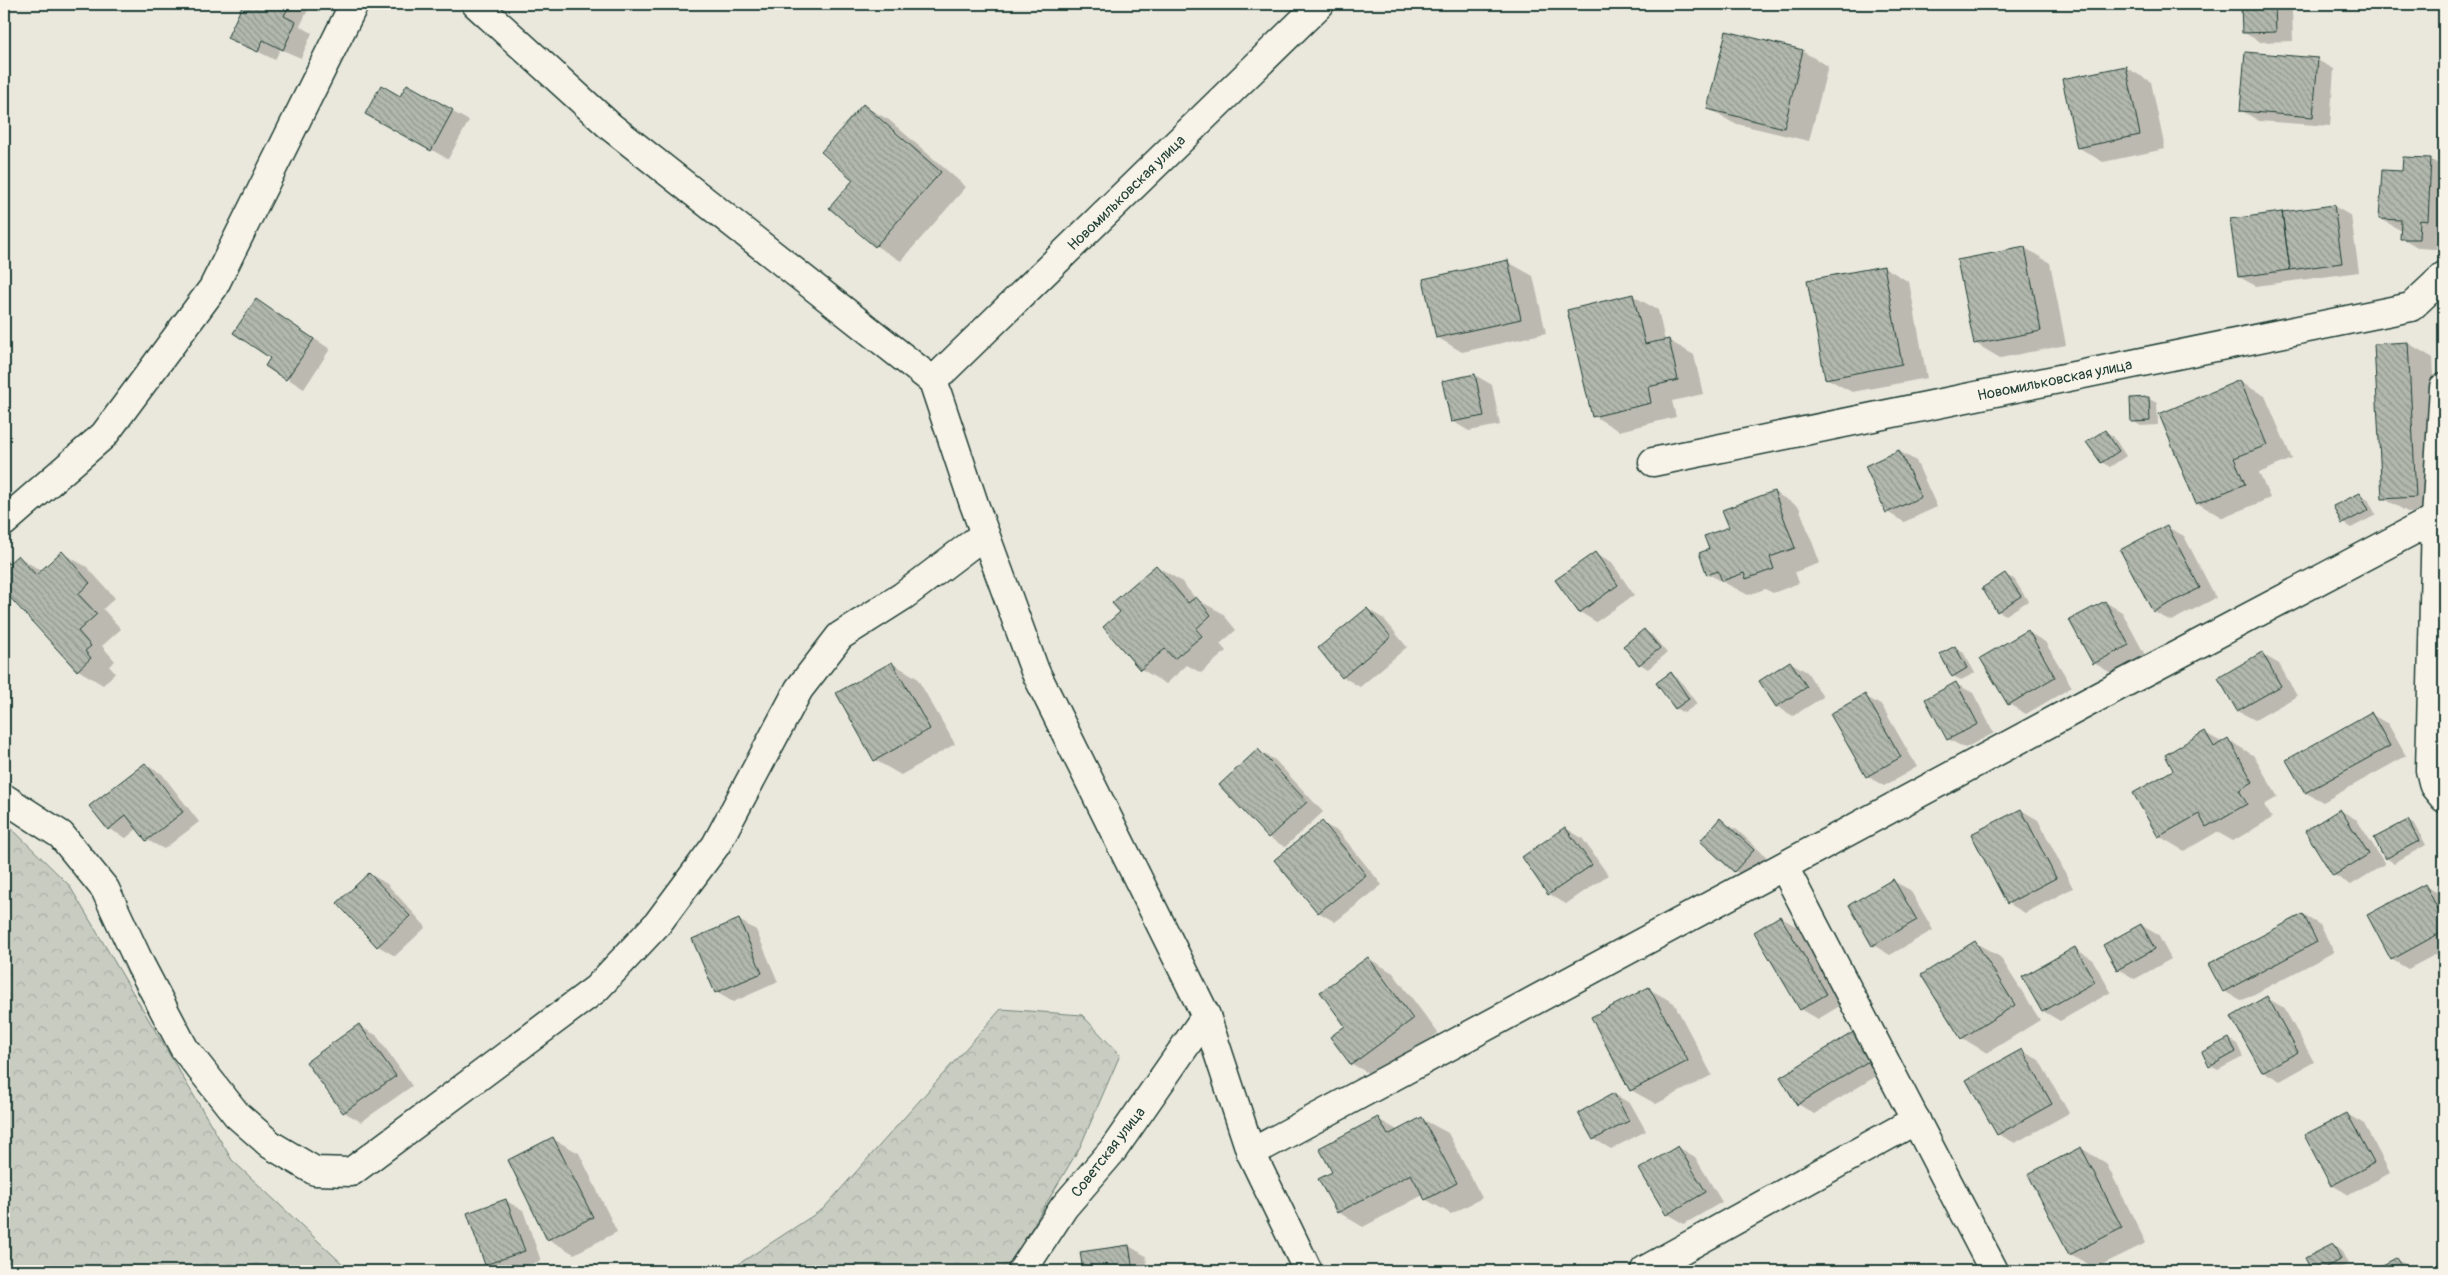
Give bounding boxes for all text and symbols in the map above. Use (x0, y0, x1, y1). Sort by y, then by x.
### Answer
street label: Новомильковская улица (1064, 131, 1190, 255)
street label: Новомильковская улица (1976, 355, 2134, 405)
street label: Советская улица (1067, 1103, 1150, 1201)

